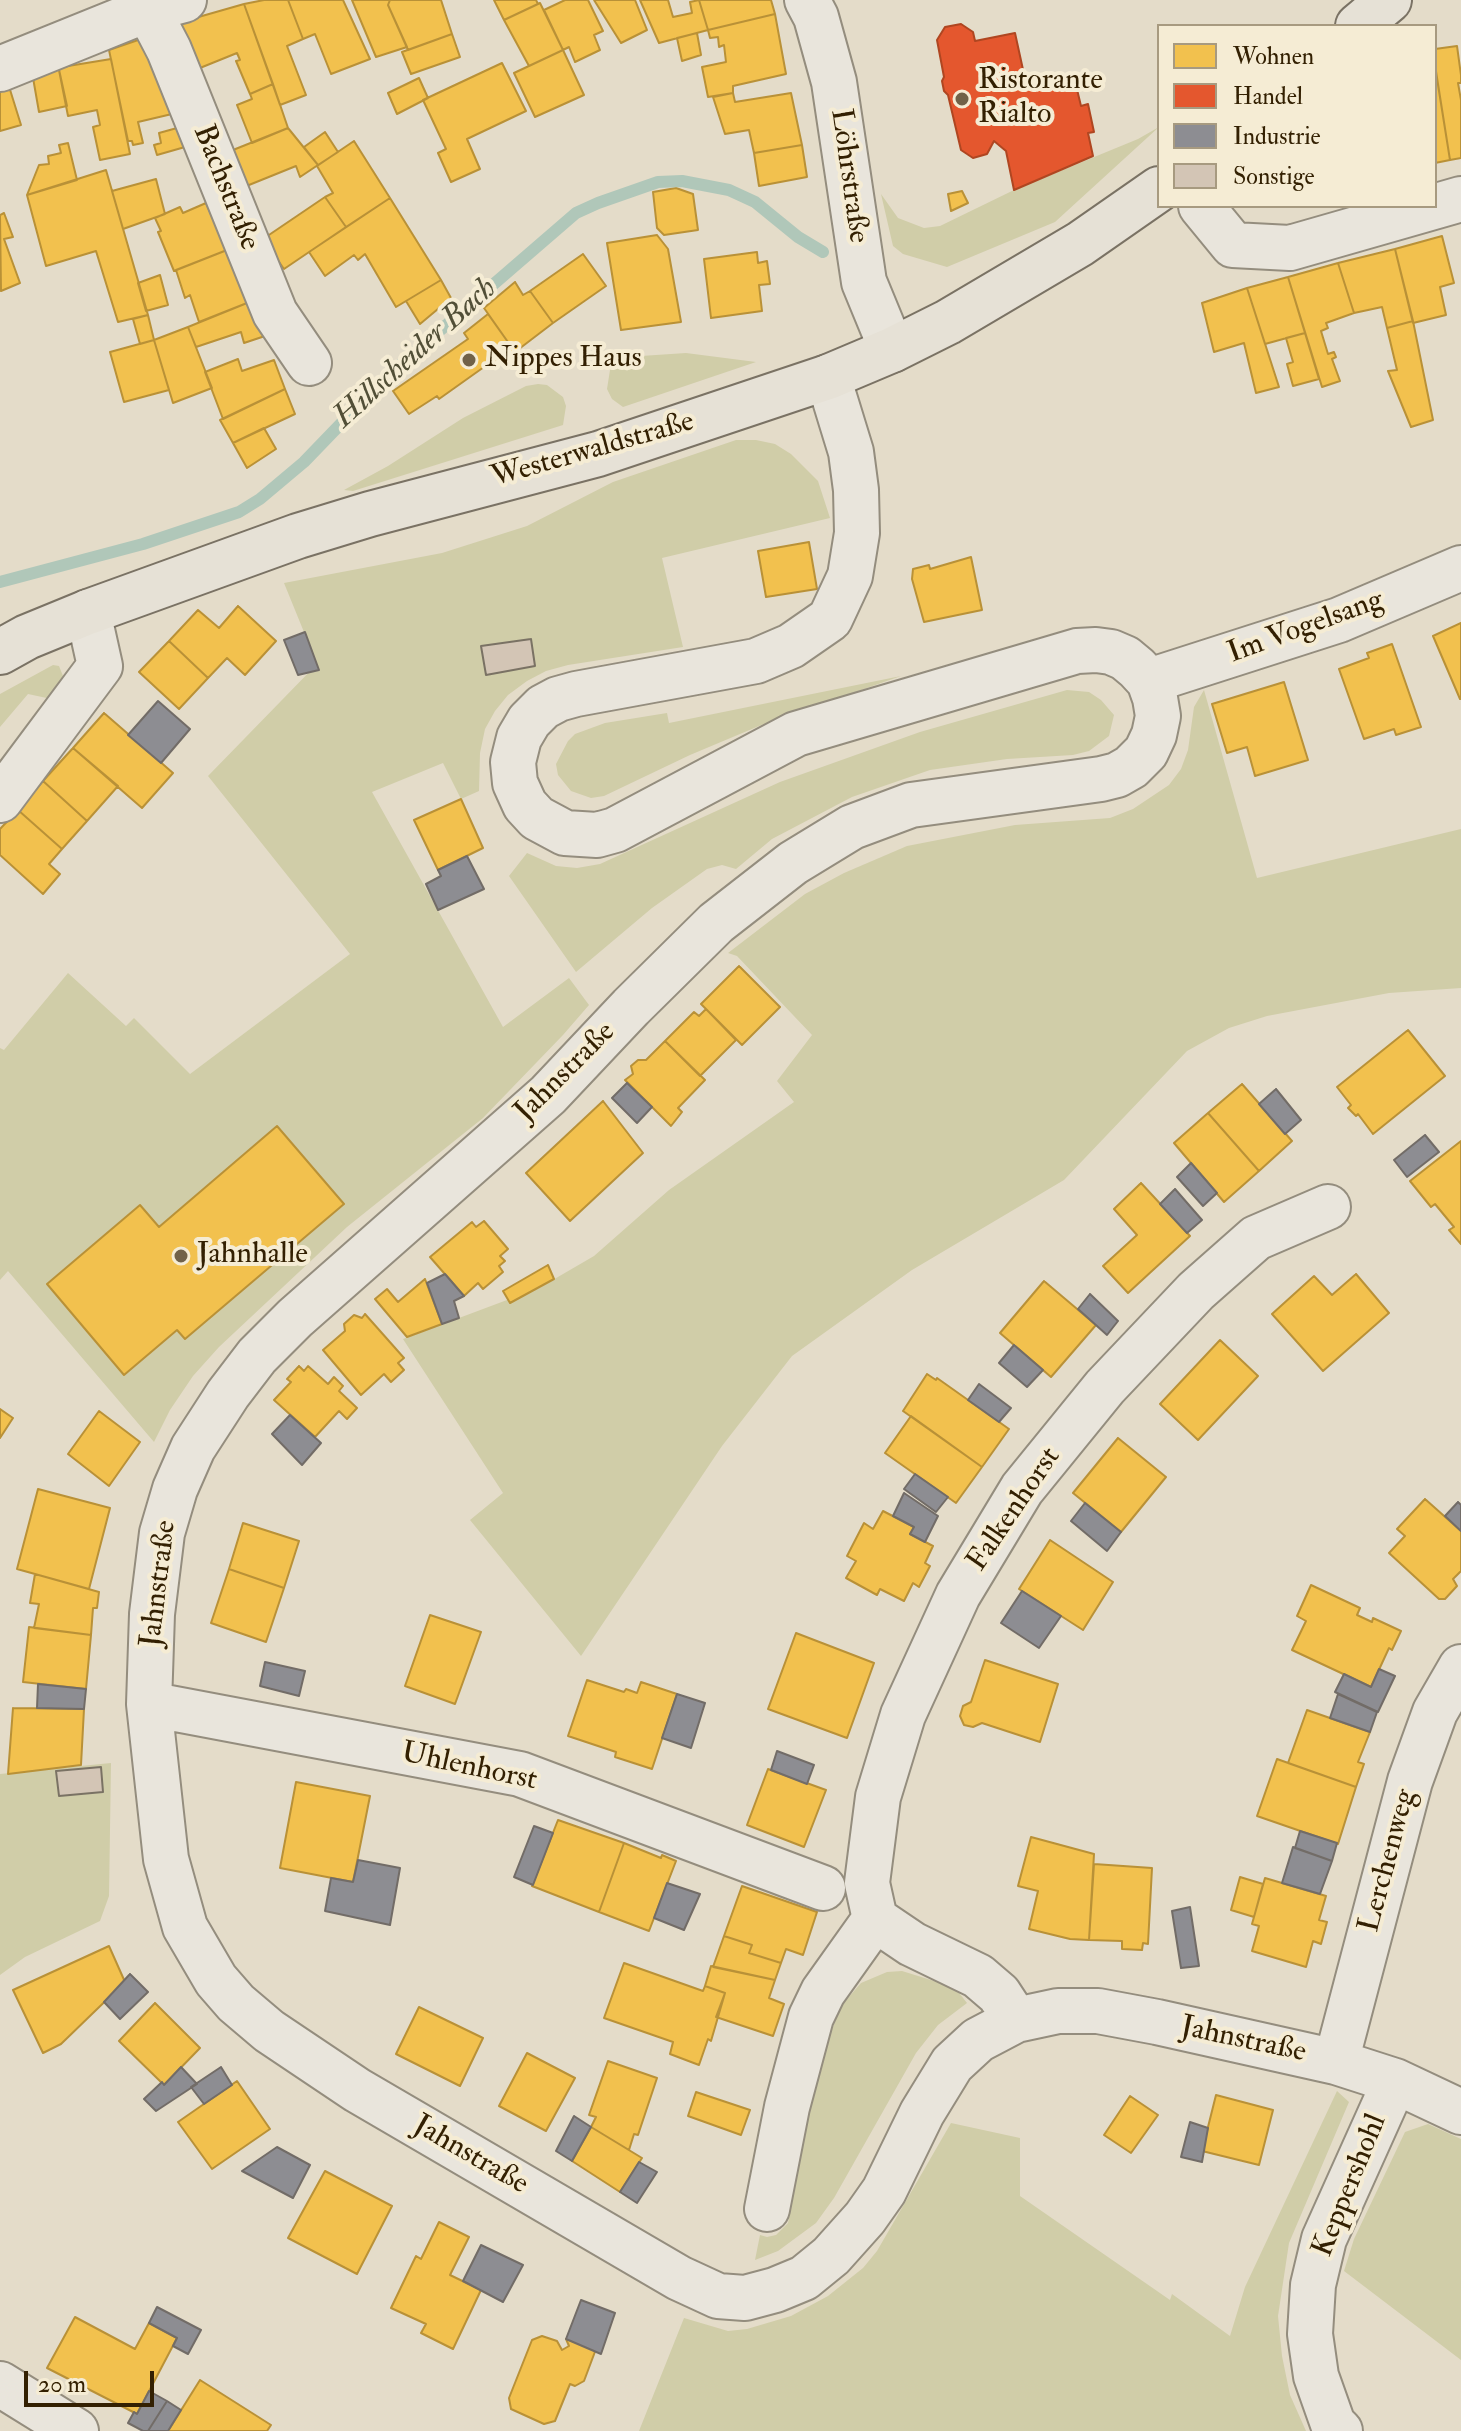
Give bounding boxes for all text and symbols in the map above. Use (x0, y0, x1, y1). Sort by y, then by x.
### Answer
legend (1157, 24, 1437, 208)
text: Wohnen (1233, 41, 1314, 72)
place label: Ristorante Rialto (978, 64, 1103, 134)
text: Handel (1233, 81, 1303, 112)
marker: Ristorante Rialto (953, 90, 971, 108)
street label: Löhrstraße (821, 106, 875, 246)
street label: Bachstraße (184, 120, 266, 256)
text: Industrie (1233, 121, 1321, 152)
text: Sonstige (1233, 161, 1315, 192)
water label: Hillscheider Bach (326, 271, 506, 437)
place label: Nippes Haus (485, 342, 642, 378)
marker: Nippes Haus (460, 351, 478, 369)
street label: Westerwaldstraße (487, 405, 699, 497)
street label: Im Vogelsang (1223, 583, 1389, 673)
street label: Jahnstraße (508, 1015, 624, 1131)
place label: Jahnhalle (197, 1238, 308, 1274)
marker: Jahnhalle (172, 1247, 190, 1265)
street label: Falkenhorst (961, 1441, 1069, 1579)
street label: Jahnstraße (134, 1519, 186, 1649)
street label: Uhlenhorst (398, 1736, 540, 1800)
street label: Lerchenweg (1353, 1786, 1425, 1936)
street label: Jahnstraße (1177, 2010, 1309, 2072)
street label: Jahnstraße (406, 2109, 534, 2203)
street label: Keppershohl (1306, 2109, 1396, 2263)
scale bar (28, 2355, 158, 2405)
text: 20 m (38, 2369, 86, 2400)

